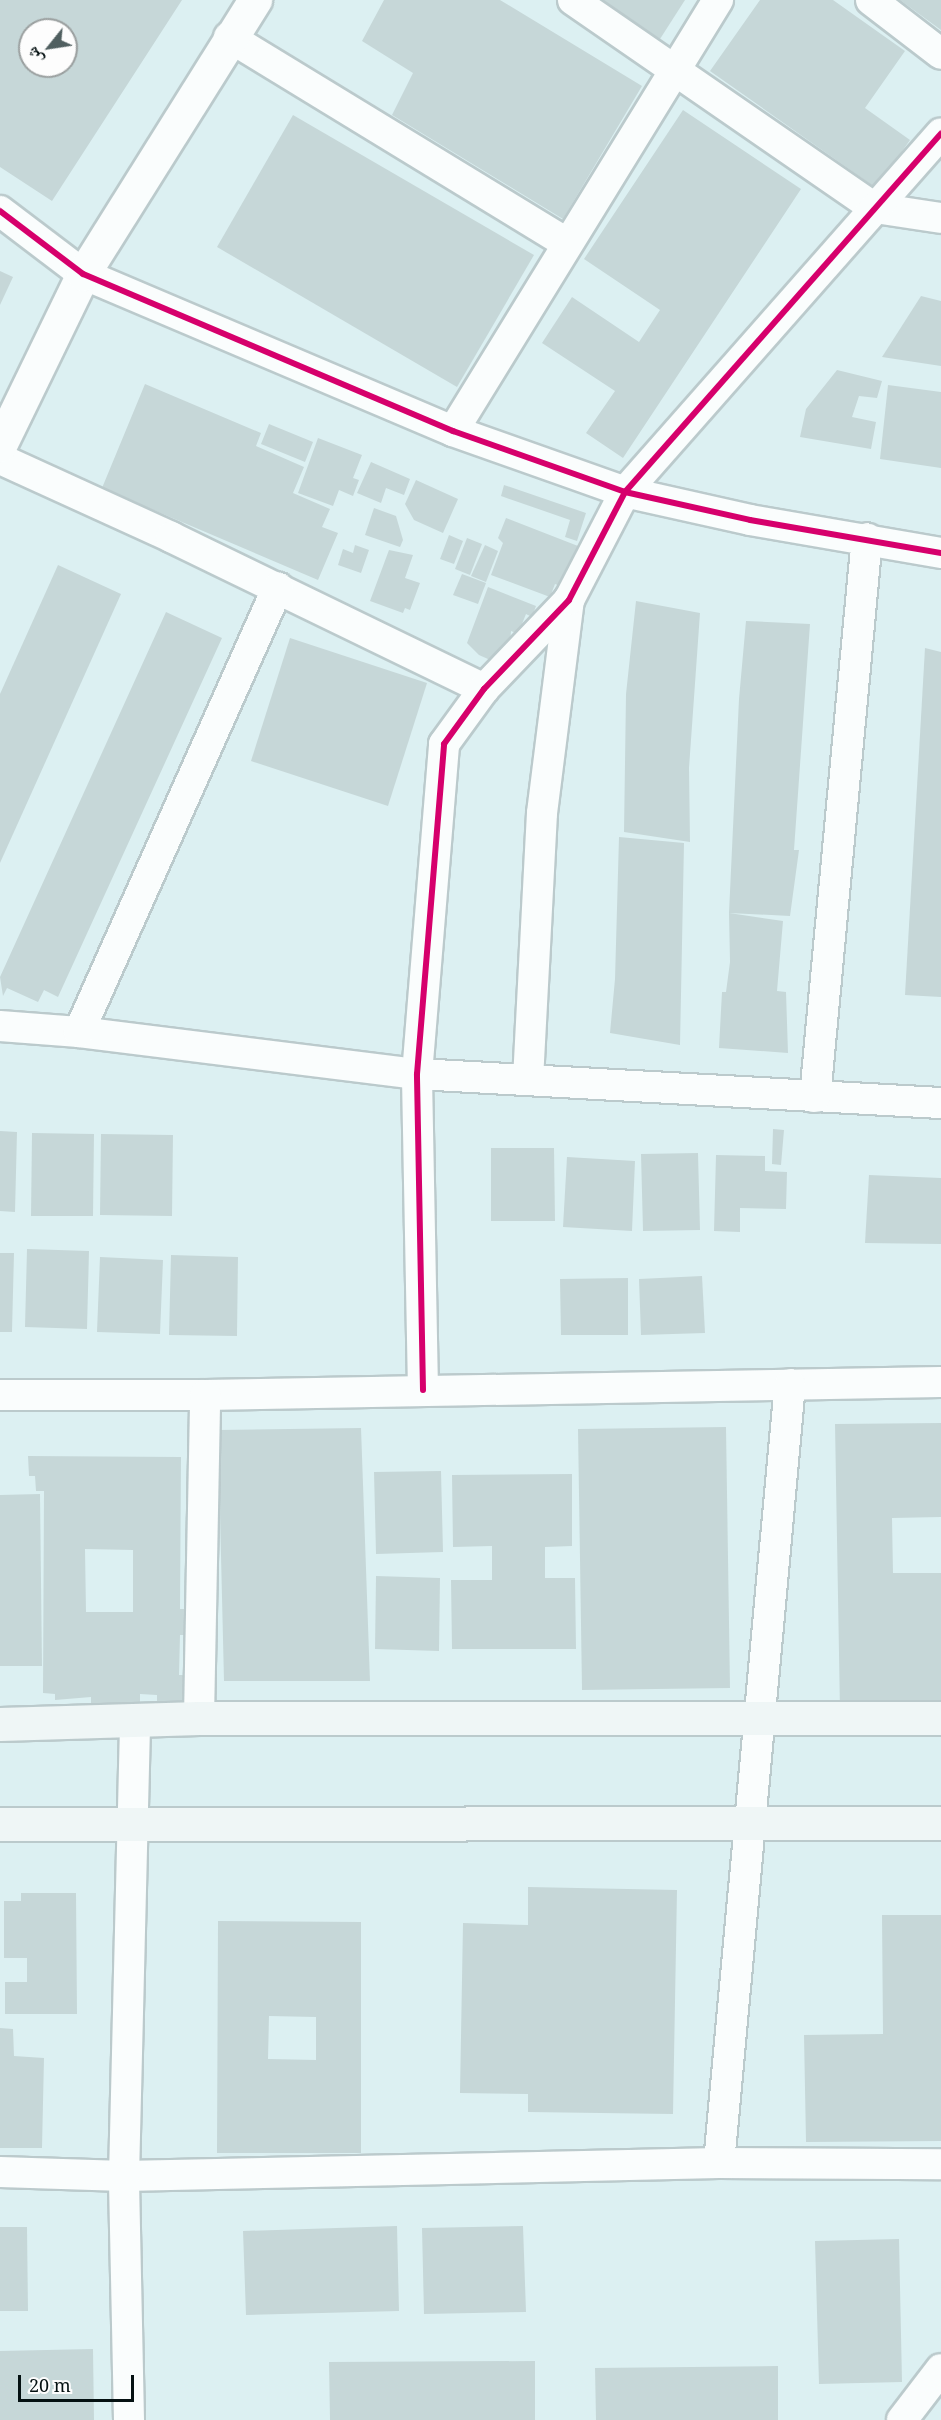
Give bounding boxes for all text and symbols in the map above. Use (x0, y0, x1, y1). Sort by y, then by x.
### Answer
north arrow (18, 18, 78, 78)
text: ش (20, 43, 48, 69)
scale bar (21, 2363, 136, 2401)
text: 20 m (29, 2373, 71, 2397)

